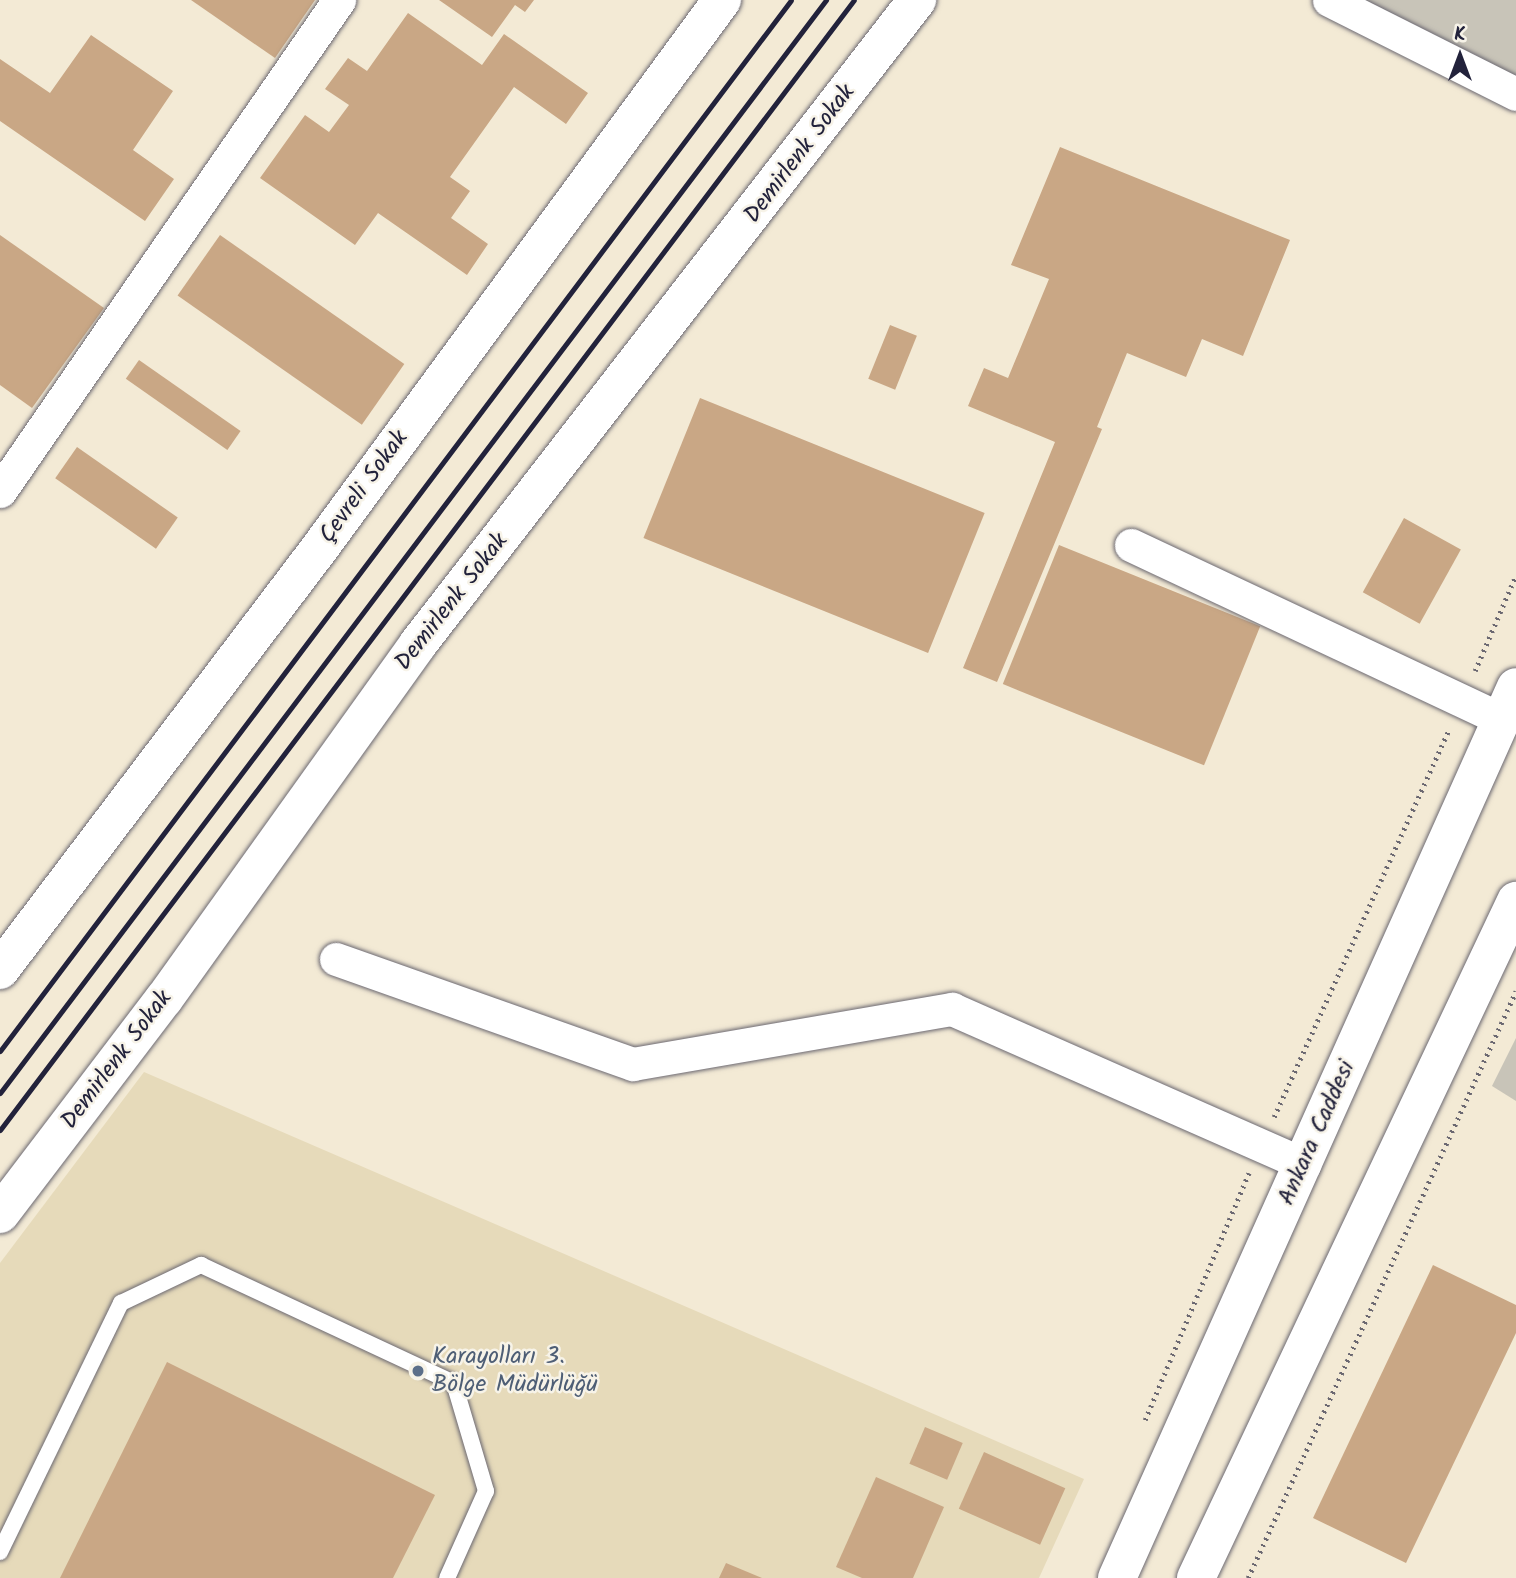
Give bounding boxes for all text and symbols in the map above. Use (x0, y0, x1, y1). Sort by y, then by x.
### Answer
text: K (1454, 20, 1466, 50)
north arrow (1425, 21, 1495, 91)
street label: Demirlenk Sokak (738, 79, 862, 229)
street label: Çevreli Sokak (313, 425, 415, 549)
street label: Demirlenk Sokak (389, 527, 515, 677)
street label: Demirlenk Sokak (55, 985, 179, 1135)
street label: Ankara Caddesi (1272, 1056, 1362, 1210)
place label: Karayolları 3. Bölge Müdürlüğü (432, 1343, 598, 1399)
marker: Karayolları 3. Bölge Müdürlüğü (410, 1363, 426, 1379)

